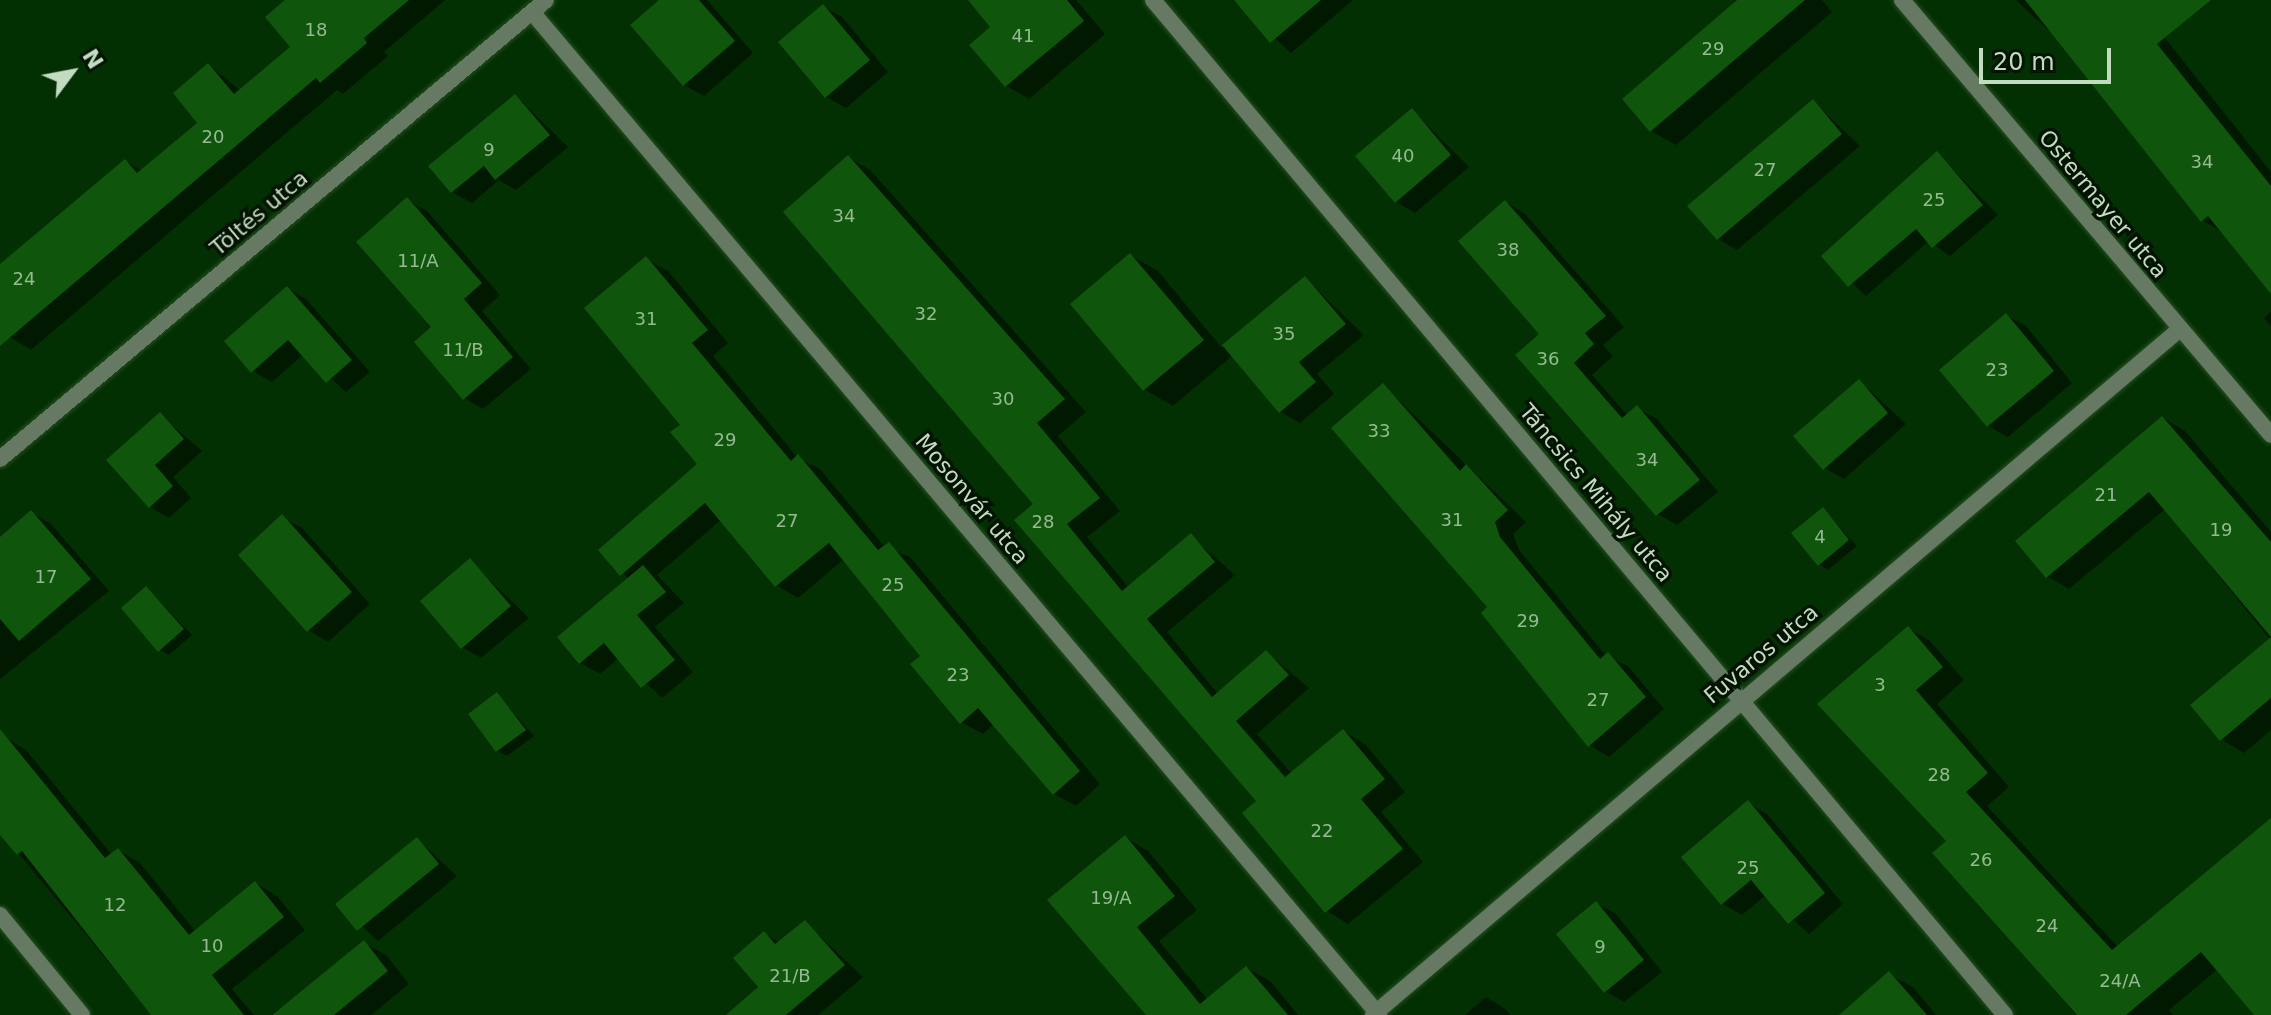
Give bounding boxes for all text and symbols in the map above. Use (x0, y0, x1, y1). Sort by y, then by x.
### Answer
house number: 18 (305, 19, 327, 41)
house number: 41 (1012, 25, 1034, 47)
north arrow (32, 32, 112, 112)
scale bar (1983, 32, 2115, 82)
house number: 29 (1702, 38, 1724, 60)
text: N (77, 45, 108, 73)
text: 20 m (1993, 48, 2055, 76)
street label: Ostermayer utca (2033, 125, 2173, 283)
house number: 20 (202, 126, 224, 148)
house number: 9 (483, 139, 495, 161)
house number: 40 (1392, 145, 1414, 167)
house number: 34 (2191, 151, 2213, 173)
house number: 27 (1754, 159, 1776, 181)
street label: Töltés utca (205, 165, 313, 261)
house number: 25 (1923, 189, 1945, 211)
house number: 34 (833, 205, 855, 227)
house number: 38 (1497, 239, 1519, 261)
house number: 11/A (397, 250, 439, 272)
house number: 24 (13, 268, 35, 290)
house number: 32 (915, 303, 937, 325)
house number: 31 (635, 308, 657, 330)
house number: 35 (1273, 323, 1295, 345)
house number: 11/B (442, 339, 484, 361)
house number: 36 (1537, 348, 1559, 370)
house number: 23 (1986, 359, 2008, 381)
house number: 30 (992, 388, 1014, 410)
street label: Táncsics Mihály utca (1514, 399, 1678, 587)
house number: 33 (1368, 420, 1390, 442)
street label: Mosonvár utca (910, 428, 1034, 570)
house number: 29 (714, 429, 736, 451)
house number: 34 (1636, 449, 1658, 471)
house number: 21 (2095, 484, 2117, 506)
house number: 31 (1441, 509, 1463, 531)
house number: 27 (776, 510, 798, 532)
house number: 28 (1032, 511, 1054, 533)
house number: 19 (2210, 519, 2232, 541)
house number: 4 (1814, 526, 1826, 548)
house number: 17 (35, 566, 57, 588)
house number: 25 (882, 574, 904, 596)
street label: Fuvaros utca (1699, 599, 1823, 709)
house number: 29 (1517, 610, 1539, 632)
house number: 23 (947, 664, 969, 686)
house number: 3 (1874, 674, 1886, 696)
house number: 27 (1587, 689, 1609, 711)
house number: 28 (1928, 764, 1950, 786)
house number: 22 (1311, 820, 1333, 842)
house number: 26 (1970, 849, 1992, 871)
house number: 25 (1737, 857, 1759, 879)
house number: 19/A (1090, 887, 1132, 909)
house number: 12 (104, 894, 126, 916)
house number: 24 (2036, 915, 2058, 937)
house number: 10 (201, 935, 223, 957)
house number: 9 (1594, 936, 1606, 958)
house number: 21/B (769, 965, 811, 987)
house number: 24/A (2099, 970, 2141, 992)

